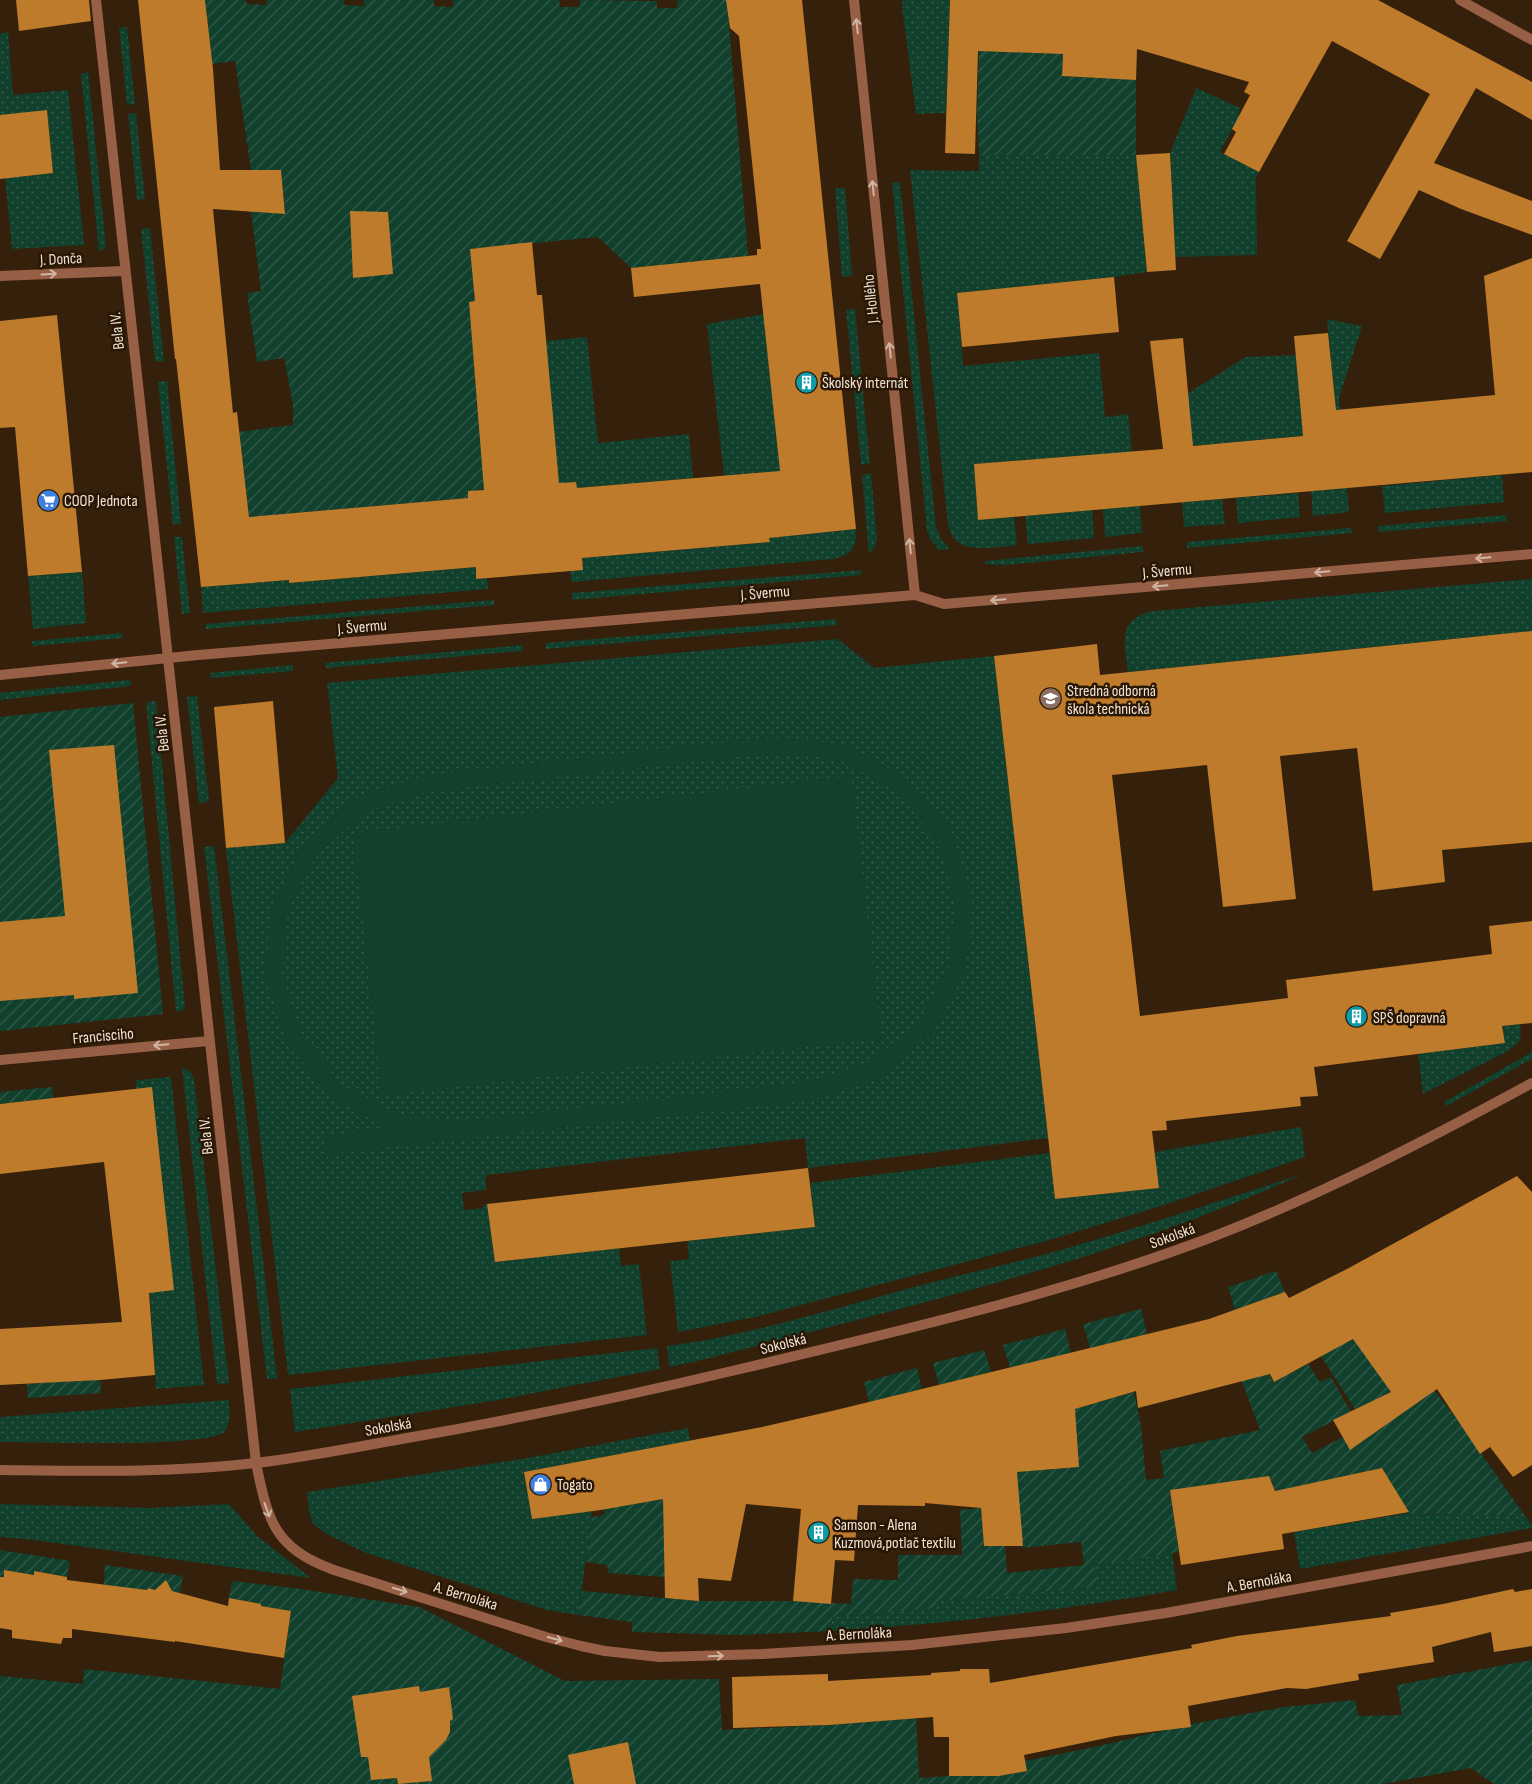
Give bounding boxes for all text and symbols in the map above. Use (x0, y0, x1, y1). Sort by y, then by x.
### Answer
one-way arrow (852, 19, 862, 35)
one-way arrow (869, 180, 878, 196)
street label: J. Donča (38, 249, 83, 270)
one-way arrow (40, 269, 56, 279)
street label: J. Hollého (859, 273, 884, 325)
street label: Bela IV. (106, 311, 129, 350)
one-way arrow (885, 342, 895, 358)
building icon: Školský internát (794, 370, 818, 394)
place label: Školský internát (822, 374, 909, 393)
supermarket icon: COOP Jednota (36, 488, 60, 512)
place label: COOP Jednota (64, 492, 138, 511)
one-way arrow (905, 538, 915, 554)
one-way arrow (1476, 554, 1492, 563)
street label: J. Švermu (1141, 560, 1193, 583)
one-way arrow (1314, 567, 1330, 577)
one-way arrow (1152, 581, 1168, 591)
street label: J. Švermu (739, 582, 791, 605)
one-way arrow (990, 595, 1006, 605)
street label: J. Švermu (336, 616, 388, 639)
one-way arrow (111, 658, 127, 668)
place label: Stredná odborná škola technická (1067, 682, 1156, 719)
school or university icon: Stredná odborná škola technická (1039, 687, 1063, 711)
street label: Bela IV. (151, 713, 174, 752)
building icon: SPŠ dopravná (1345, 1005, 1369, 1029)
place label: SPŠ dopravná (1373, 1009, 1446, 1028)
street label: Francisciho (72, 1024, 135, 1049)
one-way arrow (153, 1040, 169, 1050)
street label: Bela IV. (195, 1116, 218, 1155)
street label: Sokolská (1147, 1219, 1198, 1253)
street label: Sokolská (758, 1330, 808, 1359)
street label: Sokolská (363, 1414, 413, 1441)
shop icon: Togato (529, 1472, 553, 1496)
place label: Togato (557, 1476, 593, 1495)
one-way arrow (263, 1502, 272, 1518)
place label: Samson - Alena Kuzmová,potlač textilu (834, 1516, 956, 1553)
building icon: Samson - Alena Kuzmová,potlač textilu (806, 1521, 830, 1545)
street label: A. Bernoláka (1224, 1567, 1293, 1598)
street label: A. Bernoláka (430, 1577, 500, 1615)
one-way arrow (392, 1586, 408, 1596)
street label: A. Bernoláka (825, 1623, 892, 1646)
one-way arrow (547, 1635, 563, 1644)
one-way arrow (708, 1651, 724, 1660)

